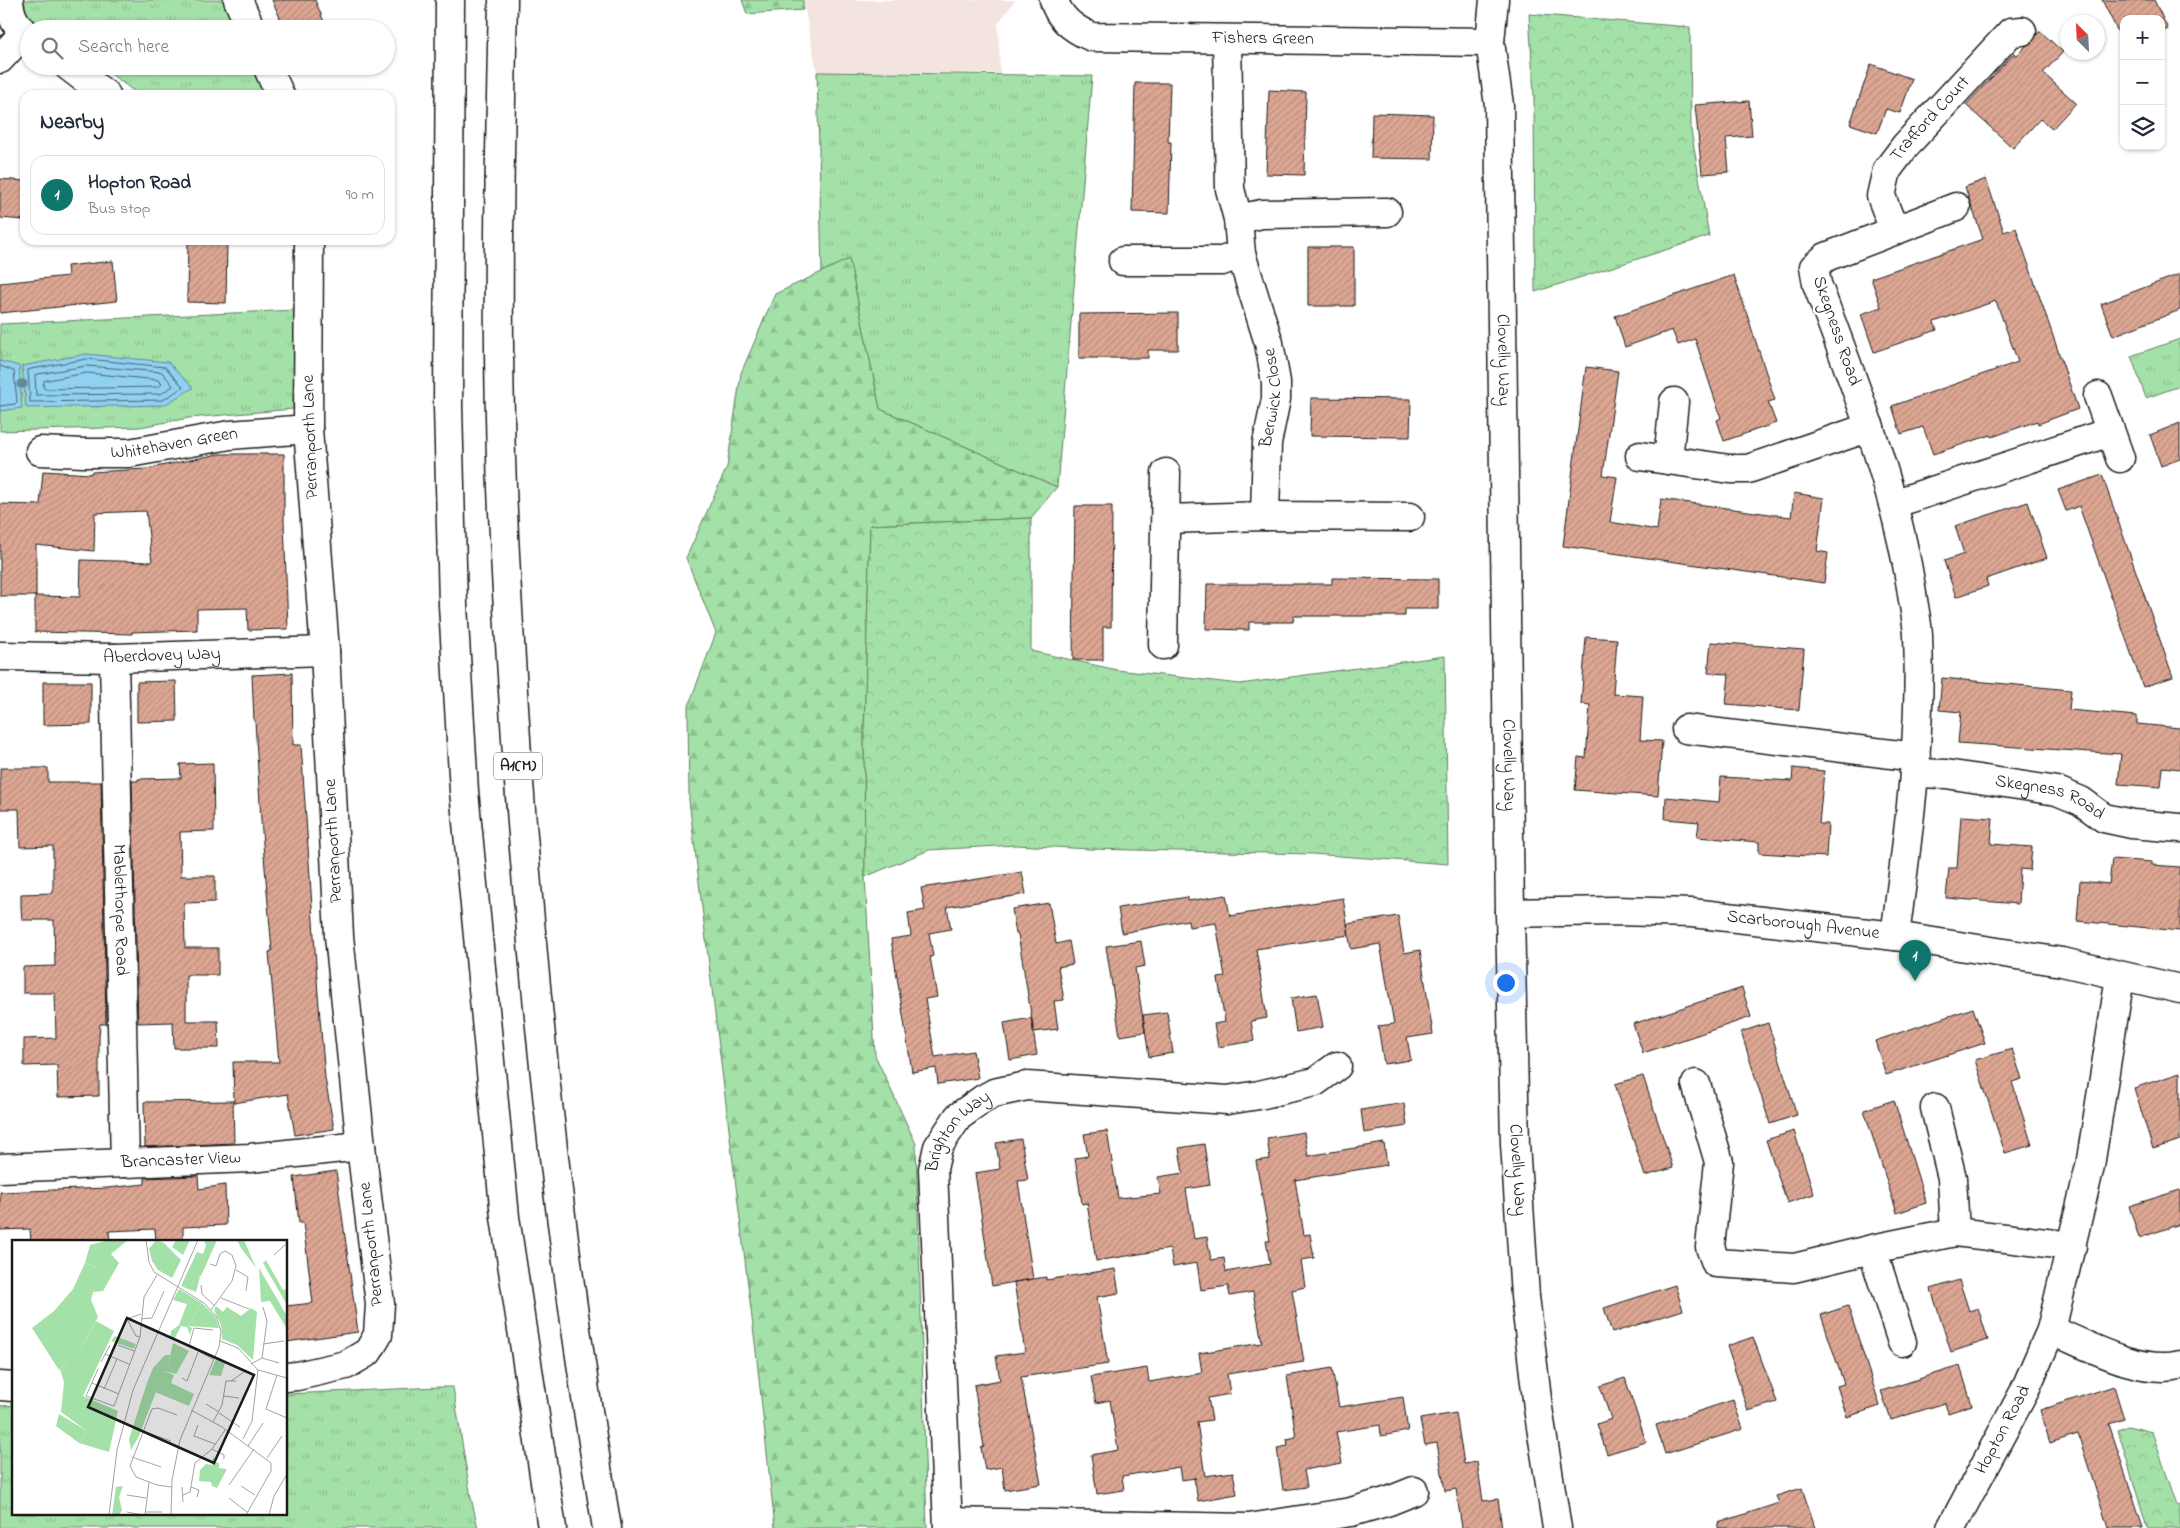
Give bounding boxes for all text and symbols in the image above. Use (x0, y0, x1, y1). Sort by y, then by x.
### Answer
north arrow (2060, 15, 2105, 60)
map controls (2120, 15, 2165, 150)
button: + (2120, 15, 2165, 60)
search box (20, 20, 395, 75)
street label: Fishers Green (1211, 25, 1314, 53)
icon: search (38, 34, 66, 62)
text: Search here (78, 34, 169, 61)
button: − (2120, 60, 2165, 105)
street label: Trafford Court (1884, 70, 1977, 168)
button: layers (2120, 105, 2165, 150)
text: Nearby (40, 108, 104, 138)
text: Hopton Road (88, 170, 191, 197)
text: 1 (54, 183, 60, 207)
text: 90 m (346, 183, 374, 207)
text: Bus stop (88, 197, 151, 221)
street label: Skegness Road (1804, 273, 1867, 390)
street label: Clovelly Way (1489, 314, 1516, 406)
street label: Berwick Close (1253, 345, 1289, 451)
street label: Perranporth Lane (296, 373, 326, 500)
street label: Whitehaven Green (110, 421, 239, 466)
street label: Aberdovey Way (103, 641, 221, 671)
street label: Clovelly Way (1494, 719, 1522, 811)
road number: A1(M) (494, 752, 542, 779)
street label: Skegness Road (1993, 769, 2110, 827)
street label: Perranporth Lane (318, 777, 350, 904)
street label: Mablethorpe Road (105, 844, 134, 976)
street label: Scarborough Avenue (1726, 904, 1882, 947)
pin: 1 (1899, 940, 1931, 981)
your location (1493, 970, 1519, 996)
street label: Brighton Way (919, 1084, 995, 1176)
street label: Clovelly Way (1502, 1124, 1533, 1217)
street label: Brancaster View (119, 1145, 242, 1176)
street label: Perranporth Lane (352, 1180, 391, 1307)
inset map (12, 1240, 288, 1516)
street label: Hopton Road (1969, 1382, 2038, 1479)

